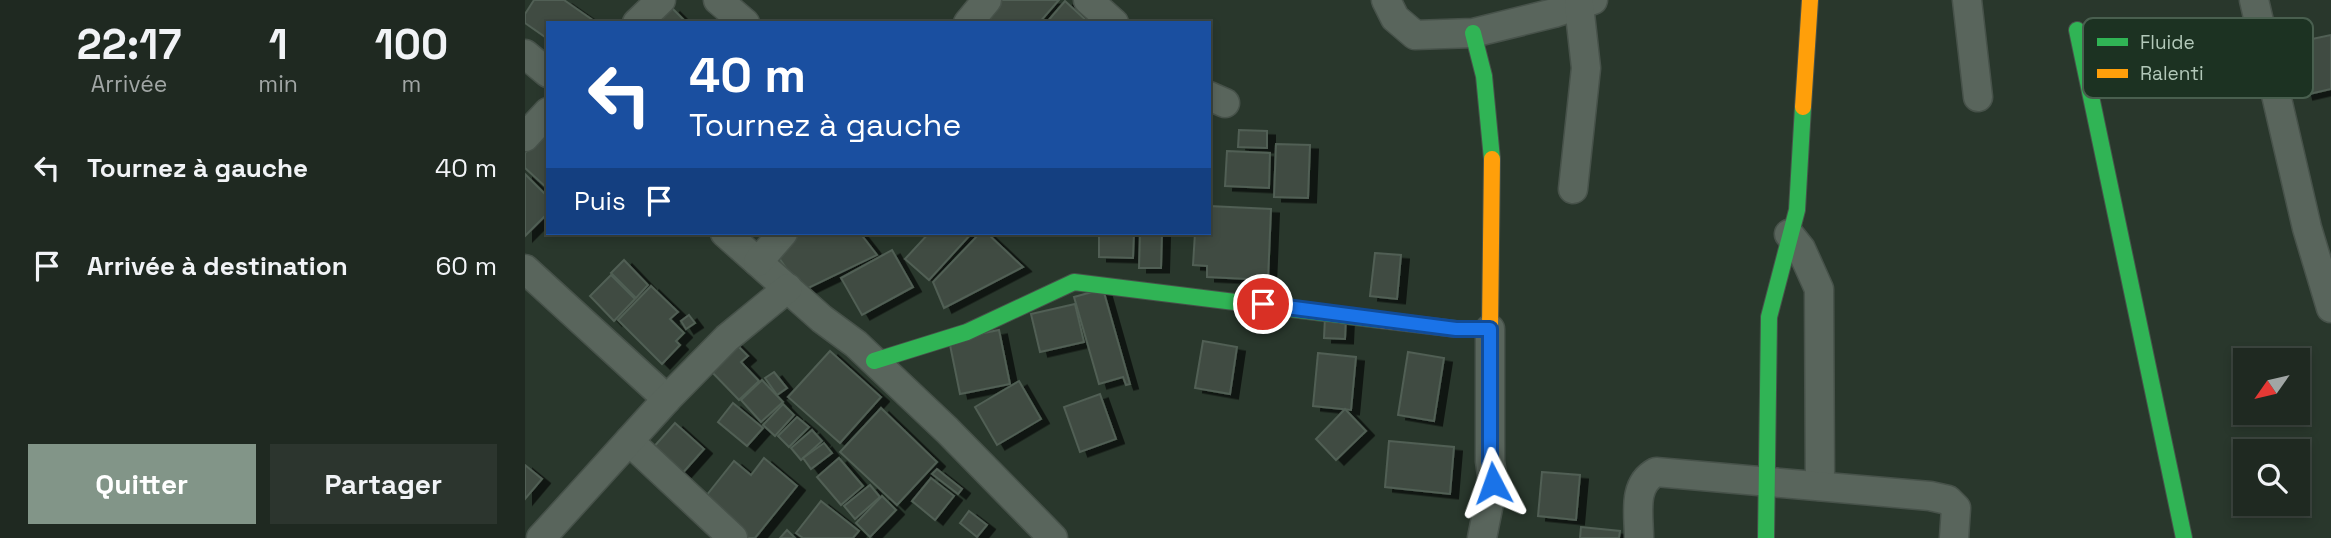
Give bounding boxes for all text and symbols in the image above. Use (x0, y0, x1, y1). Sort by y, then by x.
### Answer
text: 22:17 (77, 18, 182, 71)
text: 1 (269, 18, 288, 71)
text: 100 (375, 18, 448, 71)
legend (2083, 18, 2313, 98)
text: Fluide (2140, 30, 2195, 55)
text: 40 m (689, 44, 806, 106)
icon: left (574, 49, 665, 140)
text: Ralenti (2140, 61, 2204, 86)
text: Arrivée (91, 69, 168, 99)
text: min (258, 69, 298, 99)
text: m (402, 69, 421, 99)
text: Tournez à gauche (689, 105, 961, 145)
icon: left (28, 149, 66, 187)
text: Tournez à gauche (87, 151, 308, 185)
text: 40 m (435, 151, 497, 185)
icon: arrive (640, 182, 678, 220)
text: Puis (574, 184, 626, 218)
icon: arrive (28, 247, 66, 285)
text: Arrivée à destination (87, 249, 348, 283)
text: 60 m (435, 249, 497, 283)
pin (1233, 274, 1293, 334)
icon: arrive (1244, 285, 1282, 323)
north arrow (2233, 348, 2310, 425)
map controls (2233, 348, 2310, 516)
button: search (2233, 439, 2310, 516)
button: Quitter (28, 444, 256, 524)
button: Partager (270, 444, 497, 524)
position arrow (1456, 446, 1530, 520)

